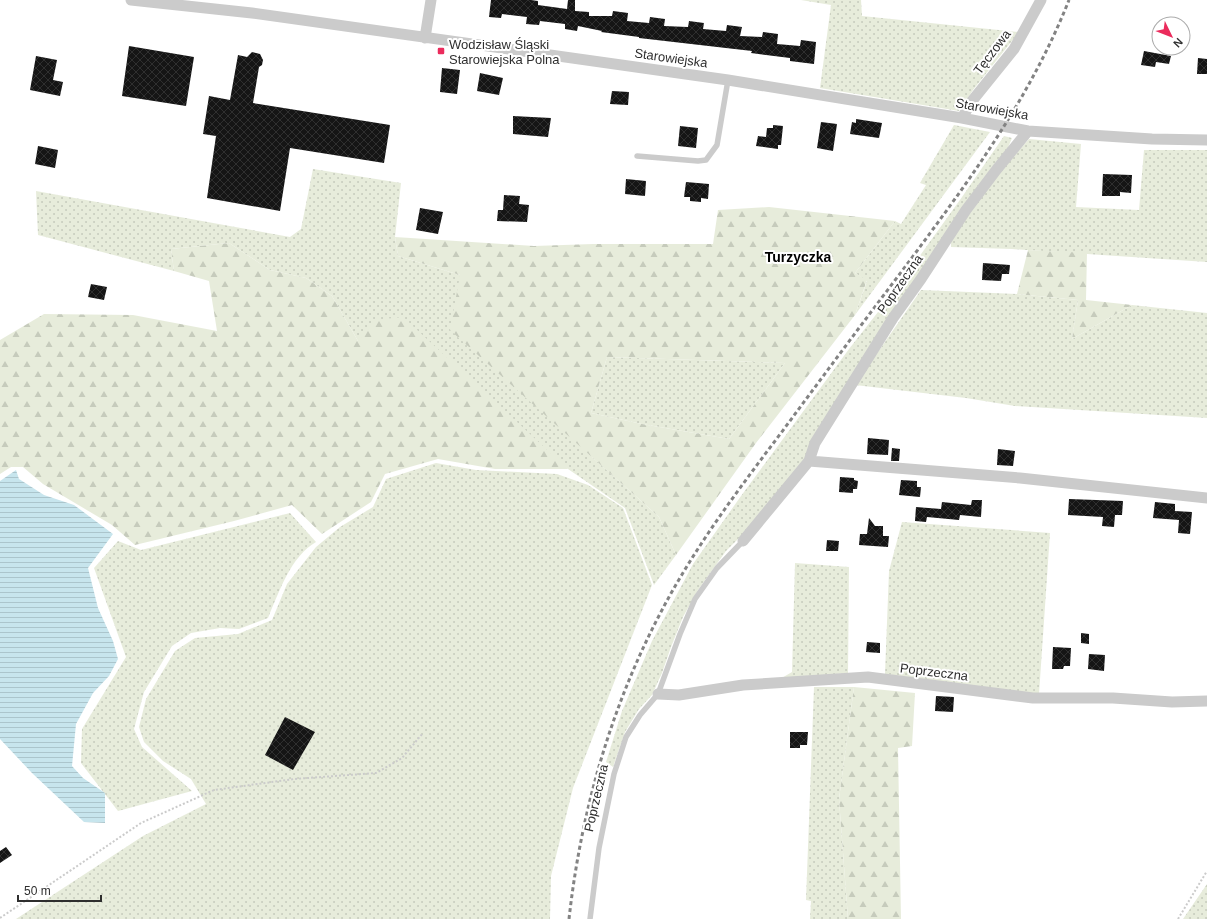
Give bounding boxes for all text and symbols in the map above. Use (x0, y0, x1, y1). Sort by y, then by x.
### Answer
north arrow (1151, 16, 1191, 56)
street label: Tęczowa (970, 26, 1014, 77)
text: N (1171, 36, 1185, 50)
place label: Wodzisław Śląski Starowiejska Polna (449, 37, 560, 67)
street label: Starowiejska (633, 45, 709, 71)
marker: Wodzisław Śląski Starowiejska Polna (436, 46, 446, 56)
street label: Starowiejska (954, 95, 1030, 123)
district label: Turzyczka (765, 249, 832, 265)
street label: Poprzeczna (874, 251, 926, 316)
street label: Poprzeczna (899, 660, 970, 684)
street label: Poprzeczna (581, 762, 611, 833)
scale bar (18, 877, 101, 903)
text: 50 m (24, 884, 51, 898)

